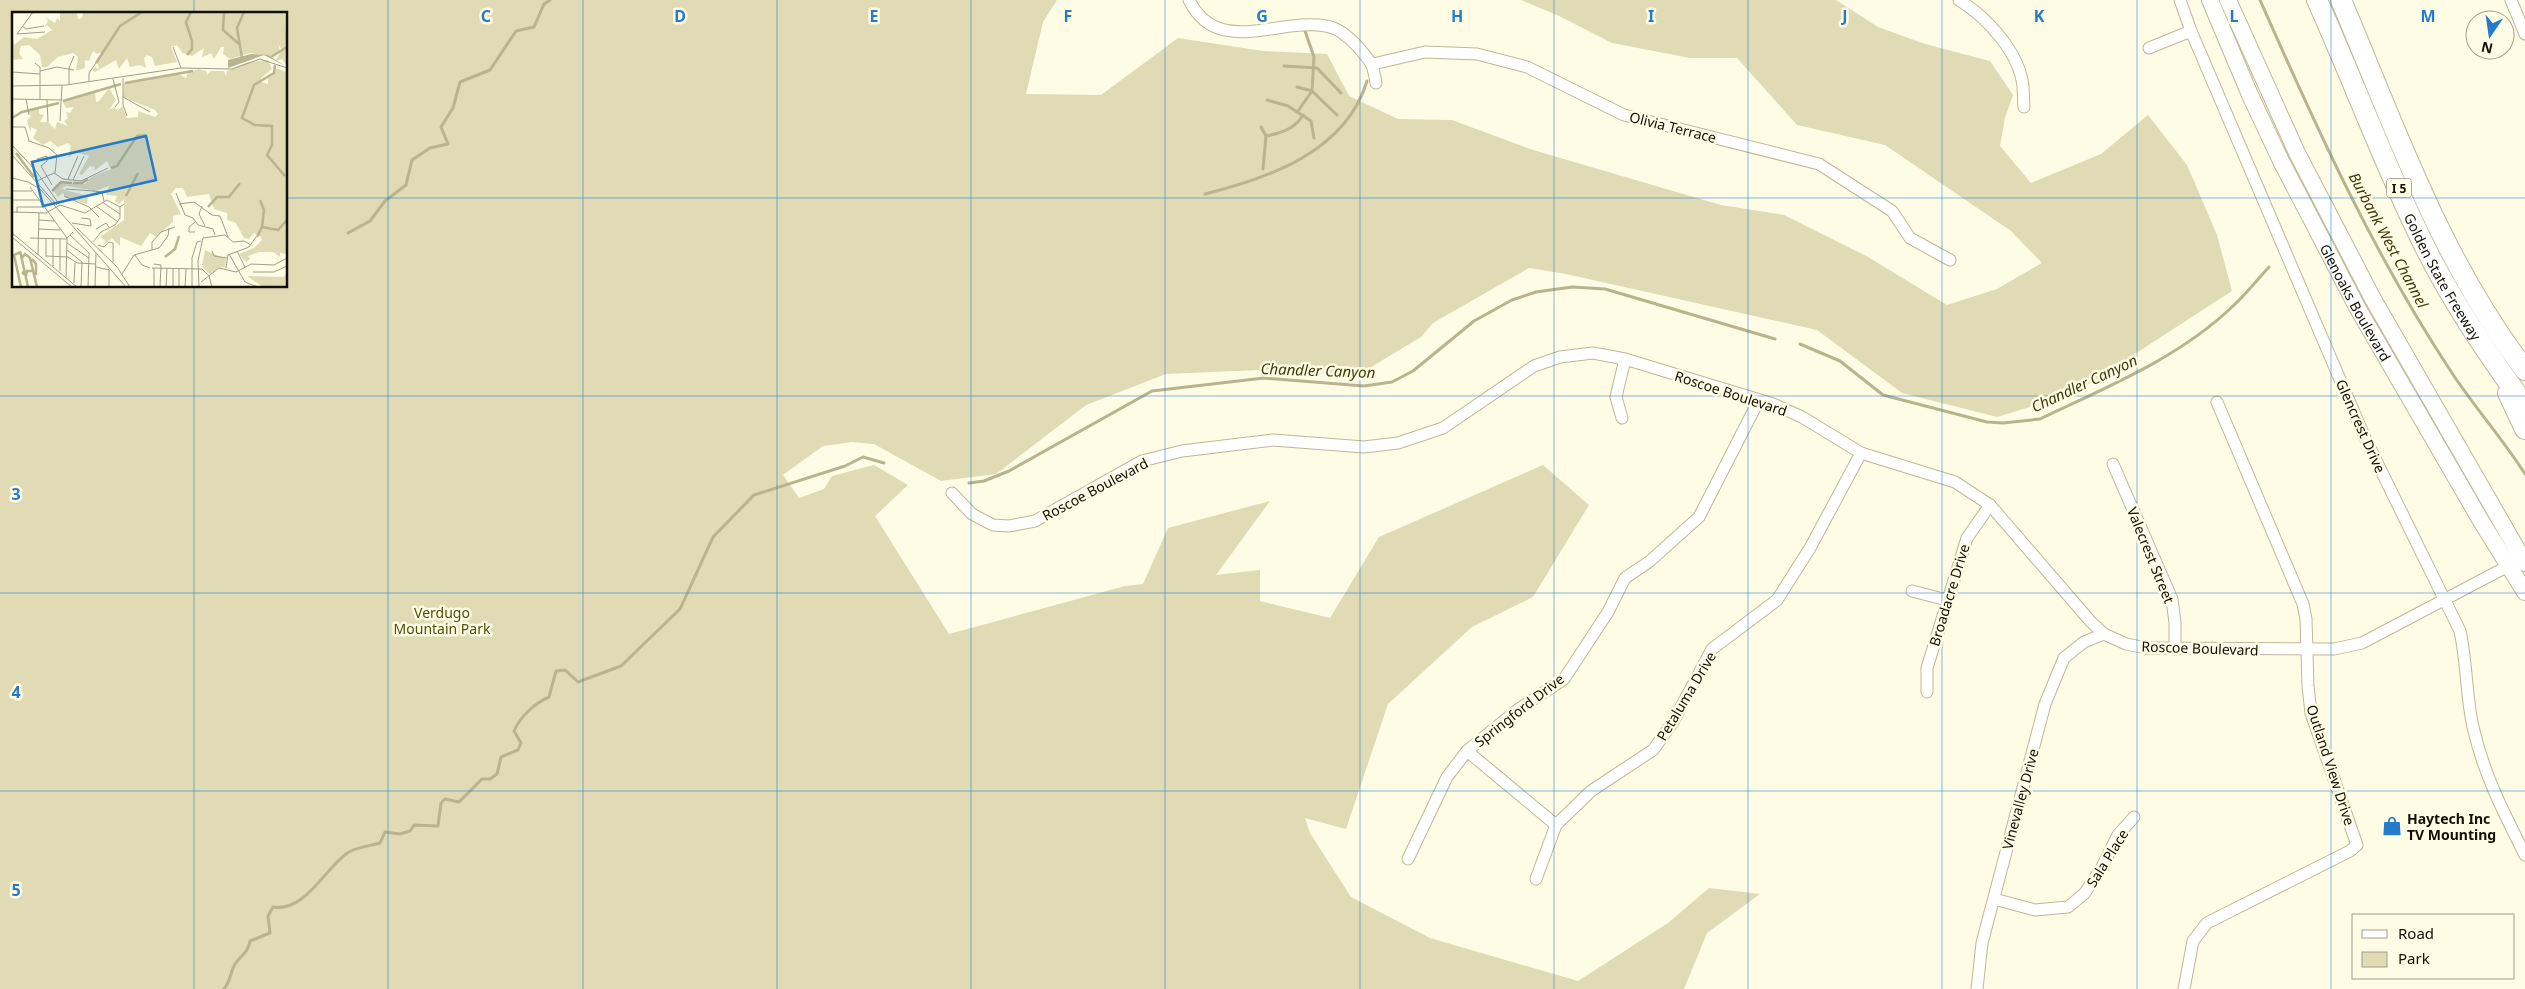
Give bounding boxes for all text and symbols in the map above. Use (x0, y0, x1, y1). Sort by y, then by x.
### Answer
text: C (481, 5, 491, 27)
text: D (674, 5, 686, 27)
text: E (870, 5, 879, 27)
text: F (1064, 5, 1072, 27)
text: G (1256, 5, 1268, 27)
text: H (1451, 5, 1463, 27)
text: I (1648, 5, 1654, 27)
text: J (1840, 5, 1848, 27)
text: K (2034, 5, 2045, 27)
text: L (2230, 5, 2239, 27)
text: M (2420, 5, 2436, 27)
north arrow (2465, 10, 2515, 60)
inset map (12, 12, 288, 288)
text: N (2479, 38, 2495, 59)
street label: Olivia Terrace (1628, 107, 1718, 147)
water label: Burbank West Channel (2345, 169, 2434, 312)
road number: I 5 (2386, 178, 2412, 198)
street label: Golden State Freeway (2400, 210, 2487, 344)
street label: Glenoaks Boulevard (2316, 240, 2396, 365)
water label: Chandler Canyon (2028, 350, 2140, 416)
water label: Chandler Canyon (1260, 358, 1376, 382)
street label: Roscoe Boulevard (1672, 366, 1790, 420)
street label: Glencrest Drive (2332, 376, 2390, 476)
street label: Roscoe Boulevard (1039, 453, 1151, 525)
text: 3 (11, 483, 21, 505)
street label: Valecrest Street (2123, 504, 2179, 606)
street label: Broadacre Drive (1924, 542, 1974, 648)
park label: Verdugo Mountain Park (394, 603, 491, 638)
street label: Roscoe Boulevard (2141, 636, 2259, 660)
street label: Petaluma Drive (1652, 648, 1720, 744)
street label: Springford Drive (1470, 669, 1568, 751)
text: 4 (11, 681, 21, 703)
street label: Outland View Drive (2303, 702, 2360, 828)
street label: Vinevalley Drive (1997, 746, 2043, 851)
place label: Haytech Inc TV Mounting (2407, 809, 2496, 844)
shop icon: Haytech Inc TV Mounting (2381, 815, 2403, 837)
street label: Sala Place (2082, 825, 2132, 891)
text: 5 (11, 879, 21, 901)
legend (2352, 914, 2515, 979)
text: Road (2398, 923, 2434, 943)
text: Park (2398, 948, 2430, 968)

